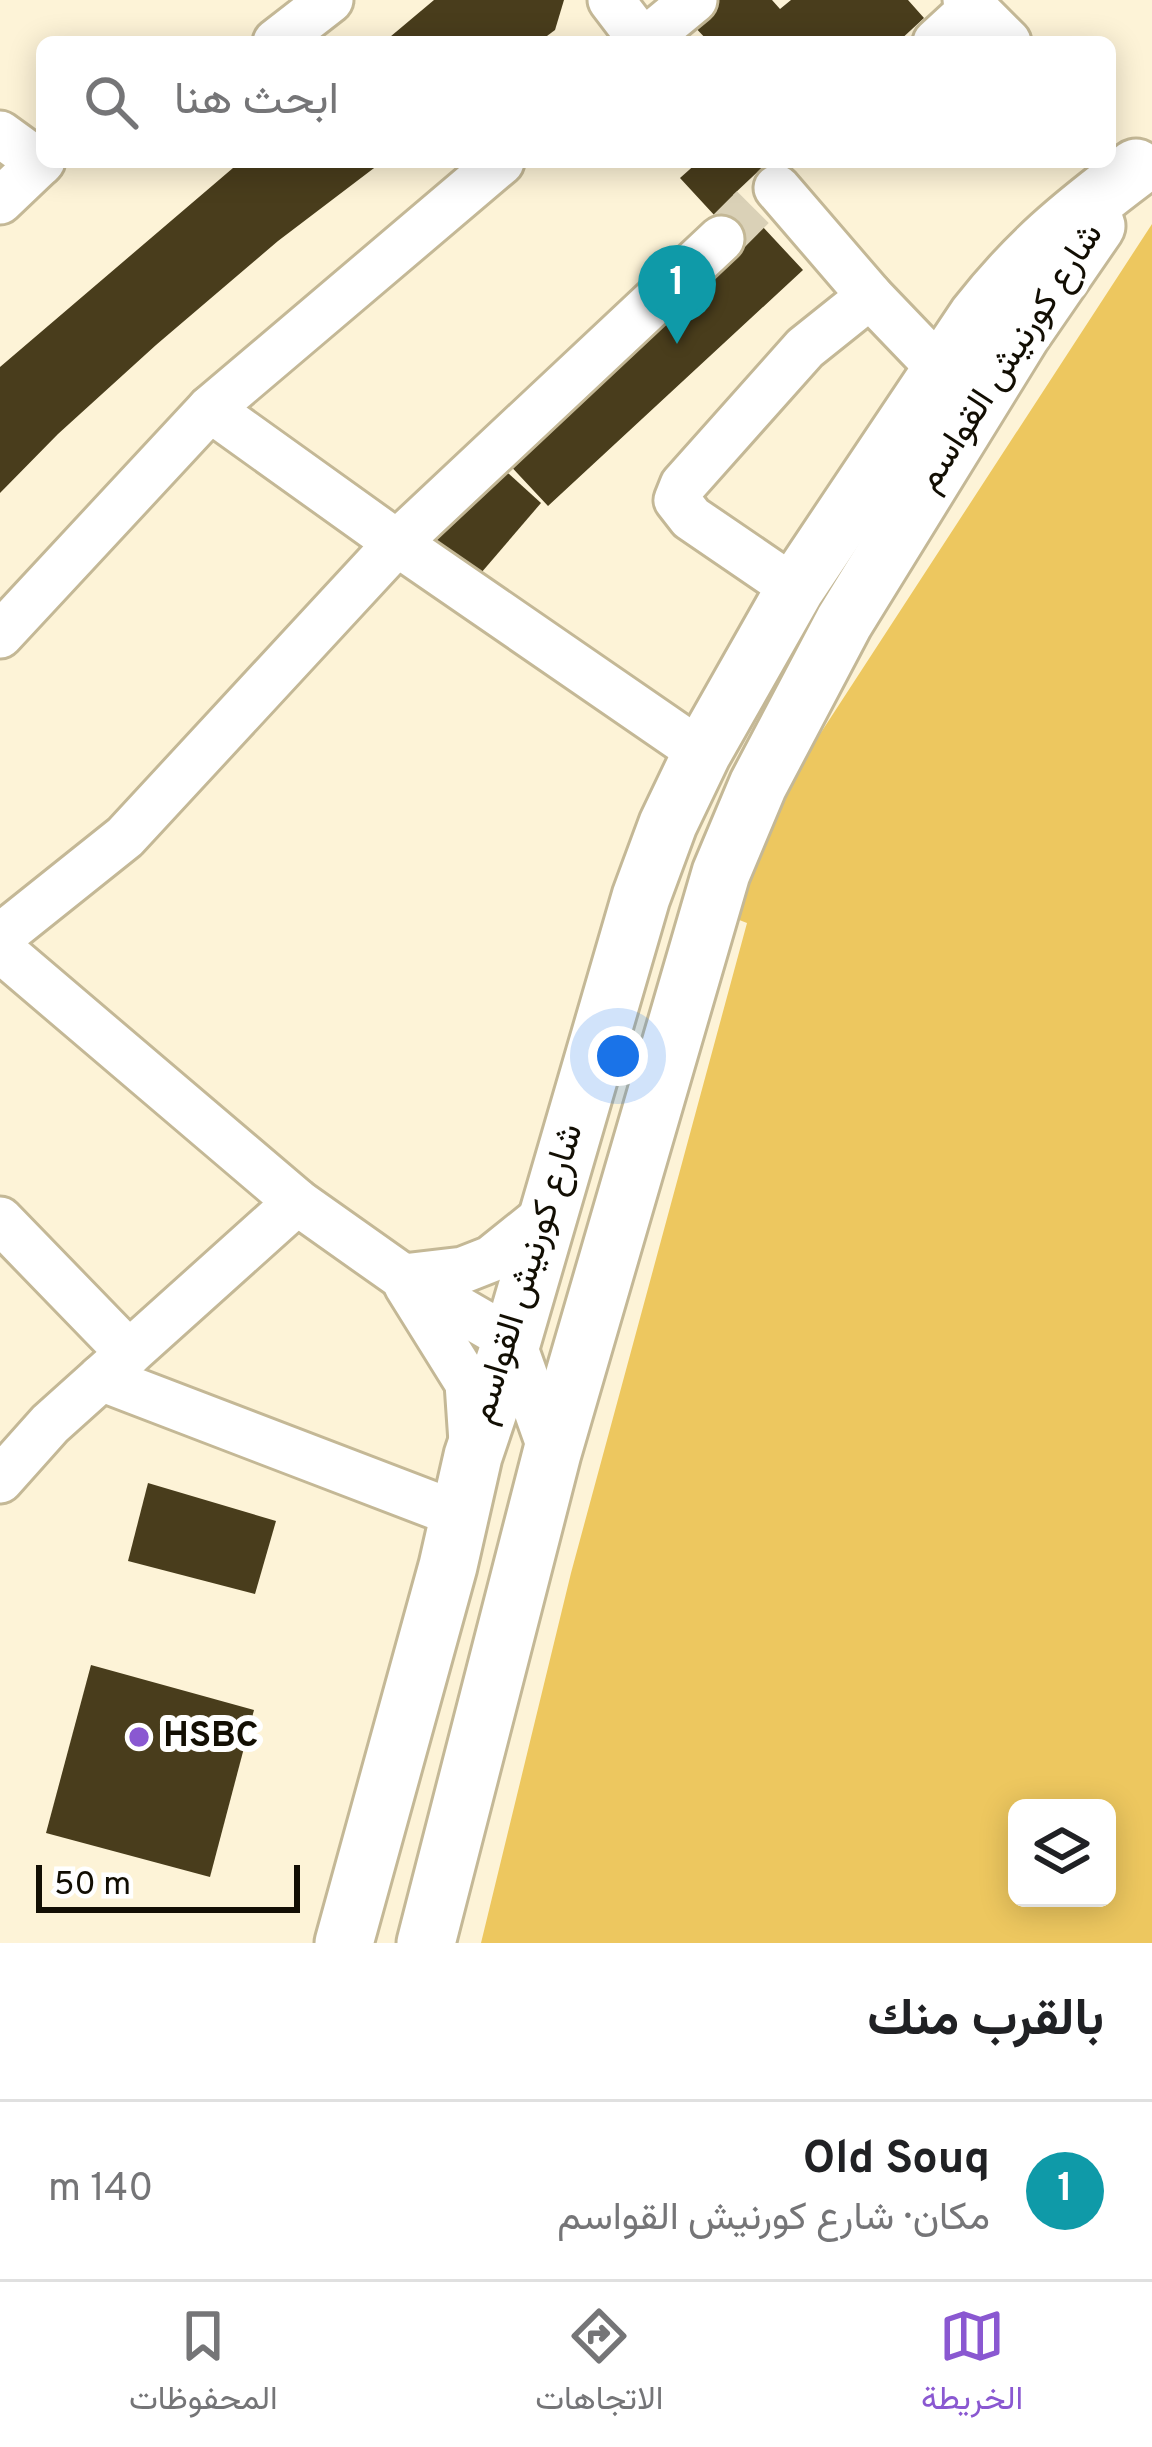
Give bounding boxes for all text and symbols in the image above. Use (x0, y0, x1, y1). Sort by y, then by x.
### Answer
search box (36, 36, 1116, 168)
icon: search (78, 69, 144, 135)
text: ابحث هنا (174, 73, 339, 130)
street label: شارع كورنيش القواسم (907, 215, 1115, 501)
pin: 1 (638, 245, 716, 344)
your location (588, 1026, 648, 1086)
street label: شارع كورنيش القواسم (461, 1118, 595, 1430)
place label: HSBC (163, 1714, 259, 1760)
marker: HSBC (126, 1724, 152, 1750)
map controls (1008, 1799, 1116, 1907)
button: layers (1008, 1799, 1116, 1907)
scale bar (36, 1859, 300, 1912)
text: 50 m (54, 1865, 131, 1907)
text: بالقرب منك (867, 1989, 1104, 2054)
text: Old Souq (803, 2132, 990, 2189)
text: 140 m (48, 2166, 153, 2215)
text: 1 (1057, 2166, 1073, 2215)
text: مكان · شارع كورنيش القواسم (557, 2195, 990, 2244)
tab: المحفوظات (129, 2303, 278, 2427)
tab: الاتجاهات (535, 2303, 663, 2427)
tab: الخريطة (921, 2303, 1023, 2427)

